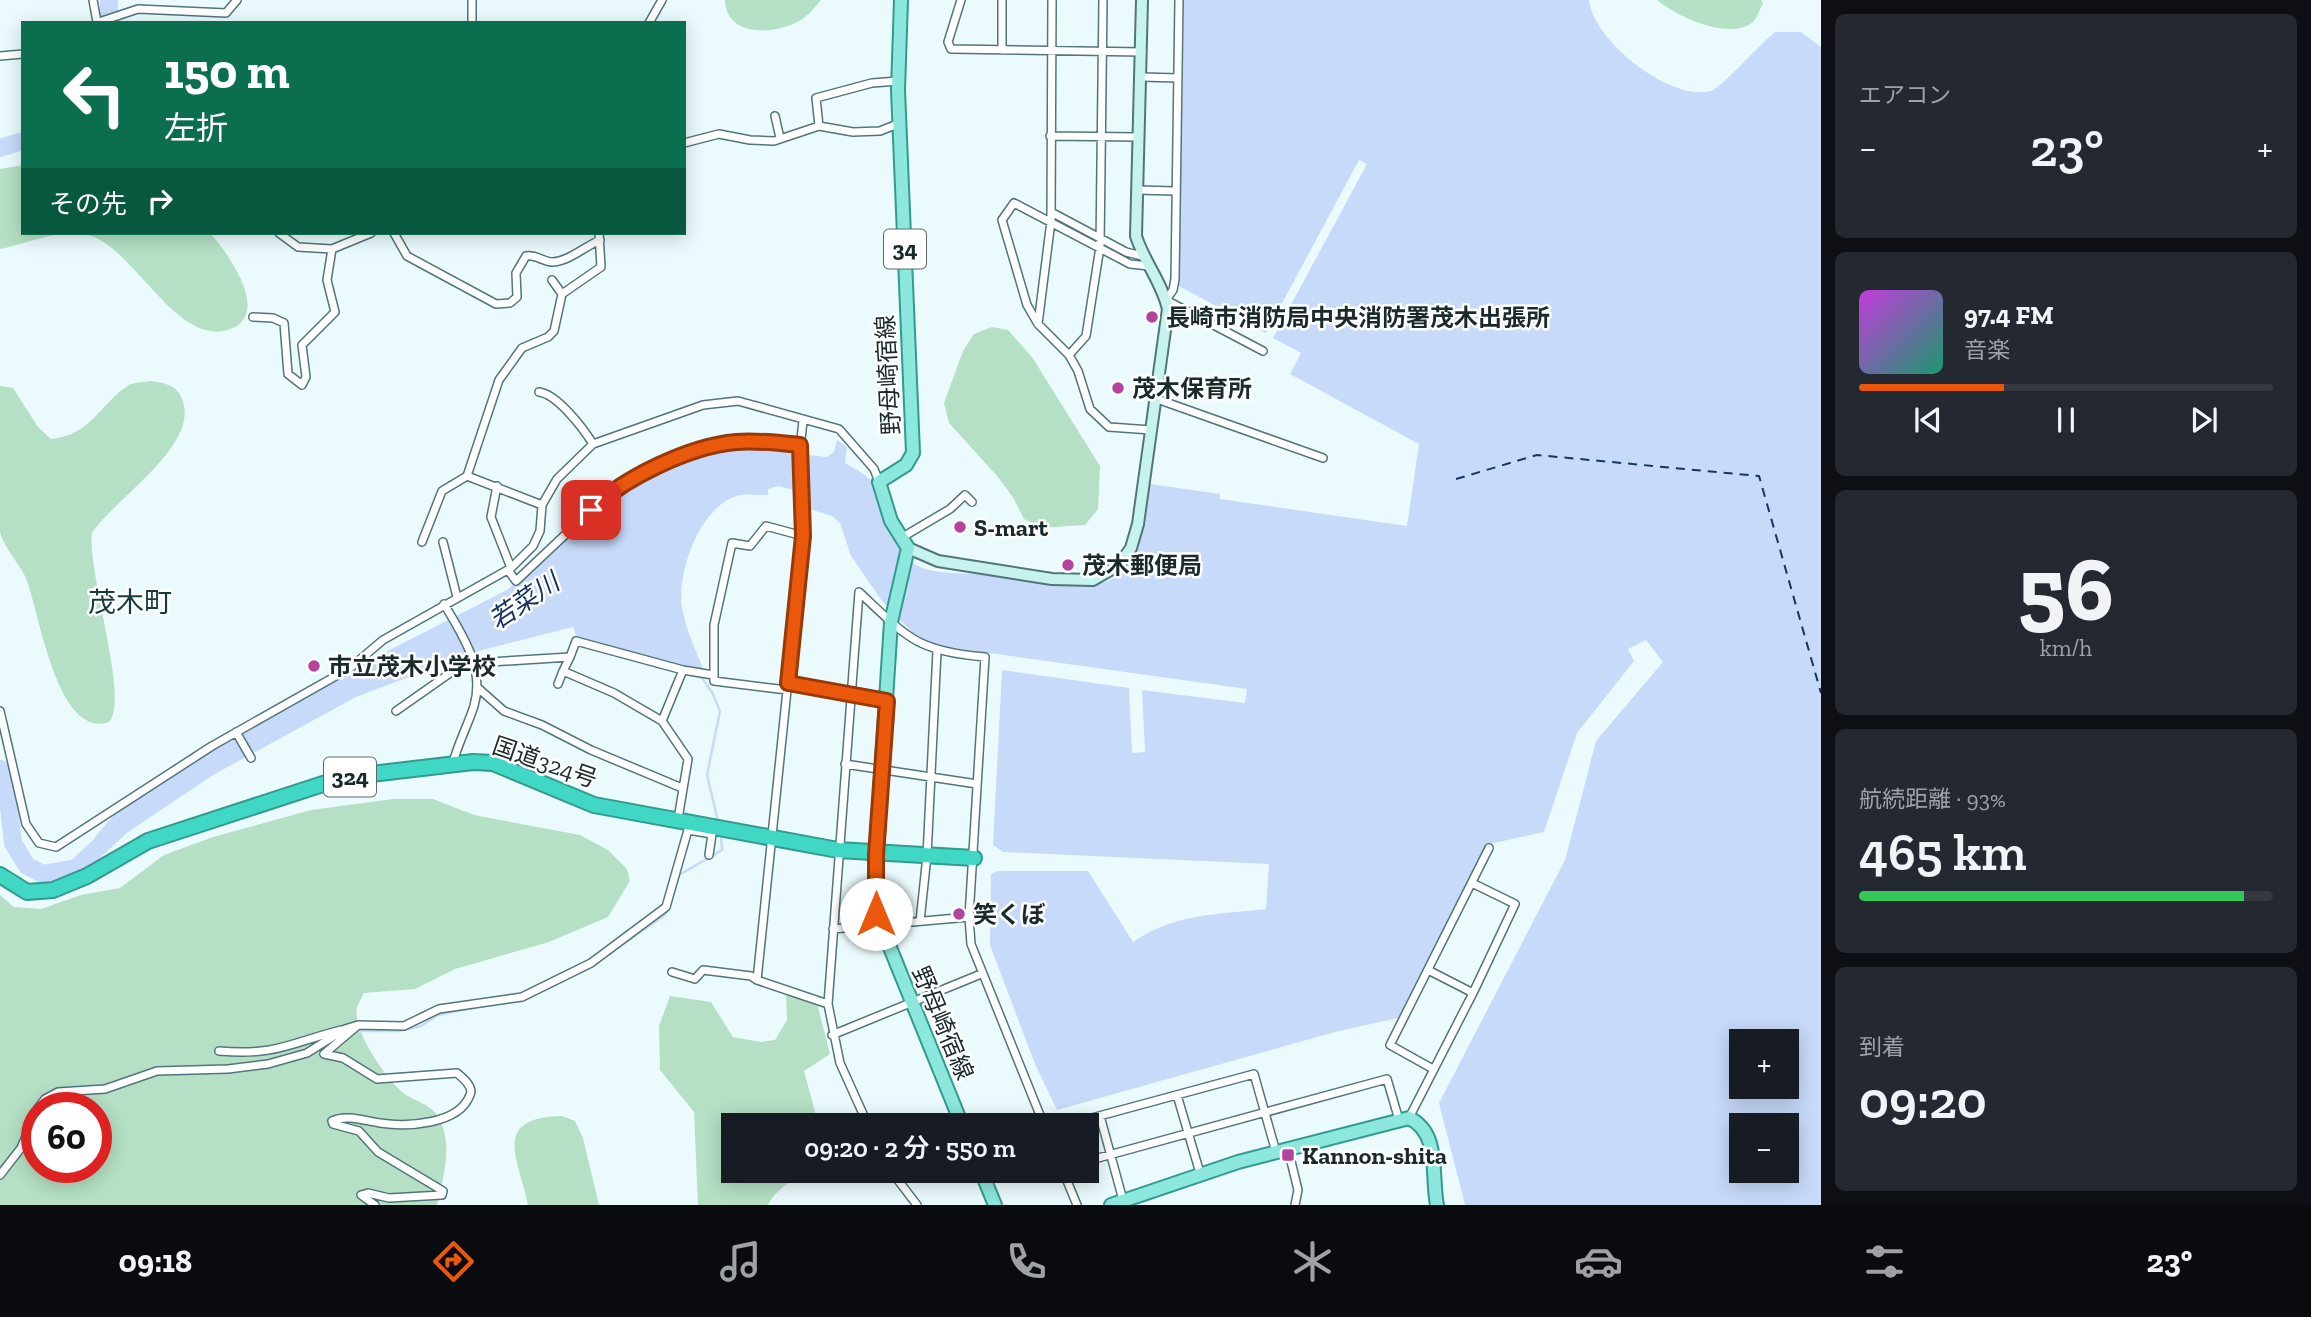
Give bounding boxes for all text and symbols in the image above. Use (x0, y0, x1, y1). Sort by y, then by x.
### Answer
text: 150 m (164, 42, 290, 101)
icon: left (49, 49, 140, 140)
text: エアコン (1859, 81, 1951, 109)
text: 左折 (164, 109, 228, 147)
text: 23° (2030, 117, 2104, 179)
text: − (1859, 125, 1877, 171)
text: + (2257, 125, 2273, 171)
icon: right (141, 182, 179, 220)
text: その先 (49, 188, 127, 220)
road number: 34 (884, 230, 926, 268)
text: 97.4 FM (1964, 299, 2054, 331)
place label: 長崎市消防局中央消防署茂木出張所 (1166, 303, 1550, 332)
marker: 長崎市消防局中央消防署茂木出張所 (1144, 309, 1160, 325)
street label: 野母崎宿線 (870, 314, 906, 436)
text: 音楽 (1964, 336, 2010, 364)
place label: 茂木保育所 (1132, 374, 1252, 403)
marker: 茂木保育所 (1110, 380, 1126, 396)
icon: previous (1909, 401, 1947, 439)
icon: pause (2047, 401, 2085, 439)
icon: next (2185, 401, 2223, 439)
pin (561, 480, 621, 540)
icon: arrive (572, 491, 610, 529)
place label: S-mart (974, 513, 1048, 542)
marker: S-mart (952, 519, 968, 535)
text: 56 (2018, 534, 2114, 643)
place label: 茂木郵便局 (1082, 551, 1202, 580)
marker: 茂木郵便局 (1060, 557, 1076, 573)
water label: 若菜川 (483, 564, 568, 636)
district label: 茂木町 (88, 586, 172, 619)
text: km/h (2040, 634, 2092, 662)
place label: 市立茂木小学校 (328, 652, 496, 681)
marker: 市立茂木小学校 (306, 658, 322, 674)
street label: 国道324号 (489, 731, 601, 793)
road number: 324 (324, 758, 376, 796)
text: 航続距離 · 93% (1859, 785, 2006, 813)
text: 465 km (1859, 821, 2027, 883)
position arrow (839, 877, 913, 951)
place label: 笑くぼ (973, 900, 1046, 929)
marker: 笑くぼ (951, 906, 967, 922)
street label: 野母崎宿線 (906, 962, 980, 1084)
map controls (1729, 1029, 1799, 1183)
button: + (1729, 1029, 1799, 1099)
text: 到着 (1859, 1033, 1905, 1061)
text: 09:20 (1859, 1069, 1987, 1131)
speed limit sign: 60 (21, 1092, 112, 1183)
button: − (1729, 1113, 1799, 1183)
text: 09:20 · 2 分 · 550 m (804, 1132, 1016, 1164)
place label: Kannon-shita (1302, 1141, 1447, 1170)
marker: Kannon-shita (1280, 1147, 1296, 1163)
icon: directions (429, 1237, 478, 1286)
icon: music (716, 1237, 765, 1286)
icon: phone (1002, 1237, 1051, 1286)
icon: climate (1288, 1237, 1337, 1286)
icon: car (1574, 1237, 1623, 1286)
icon: filters (1860, 1237, 1909, 1286)
text: 09:18 (119, 1242, 192, 1280)
text: 23° (2146, 1242, 2192, 1280)

